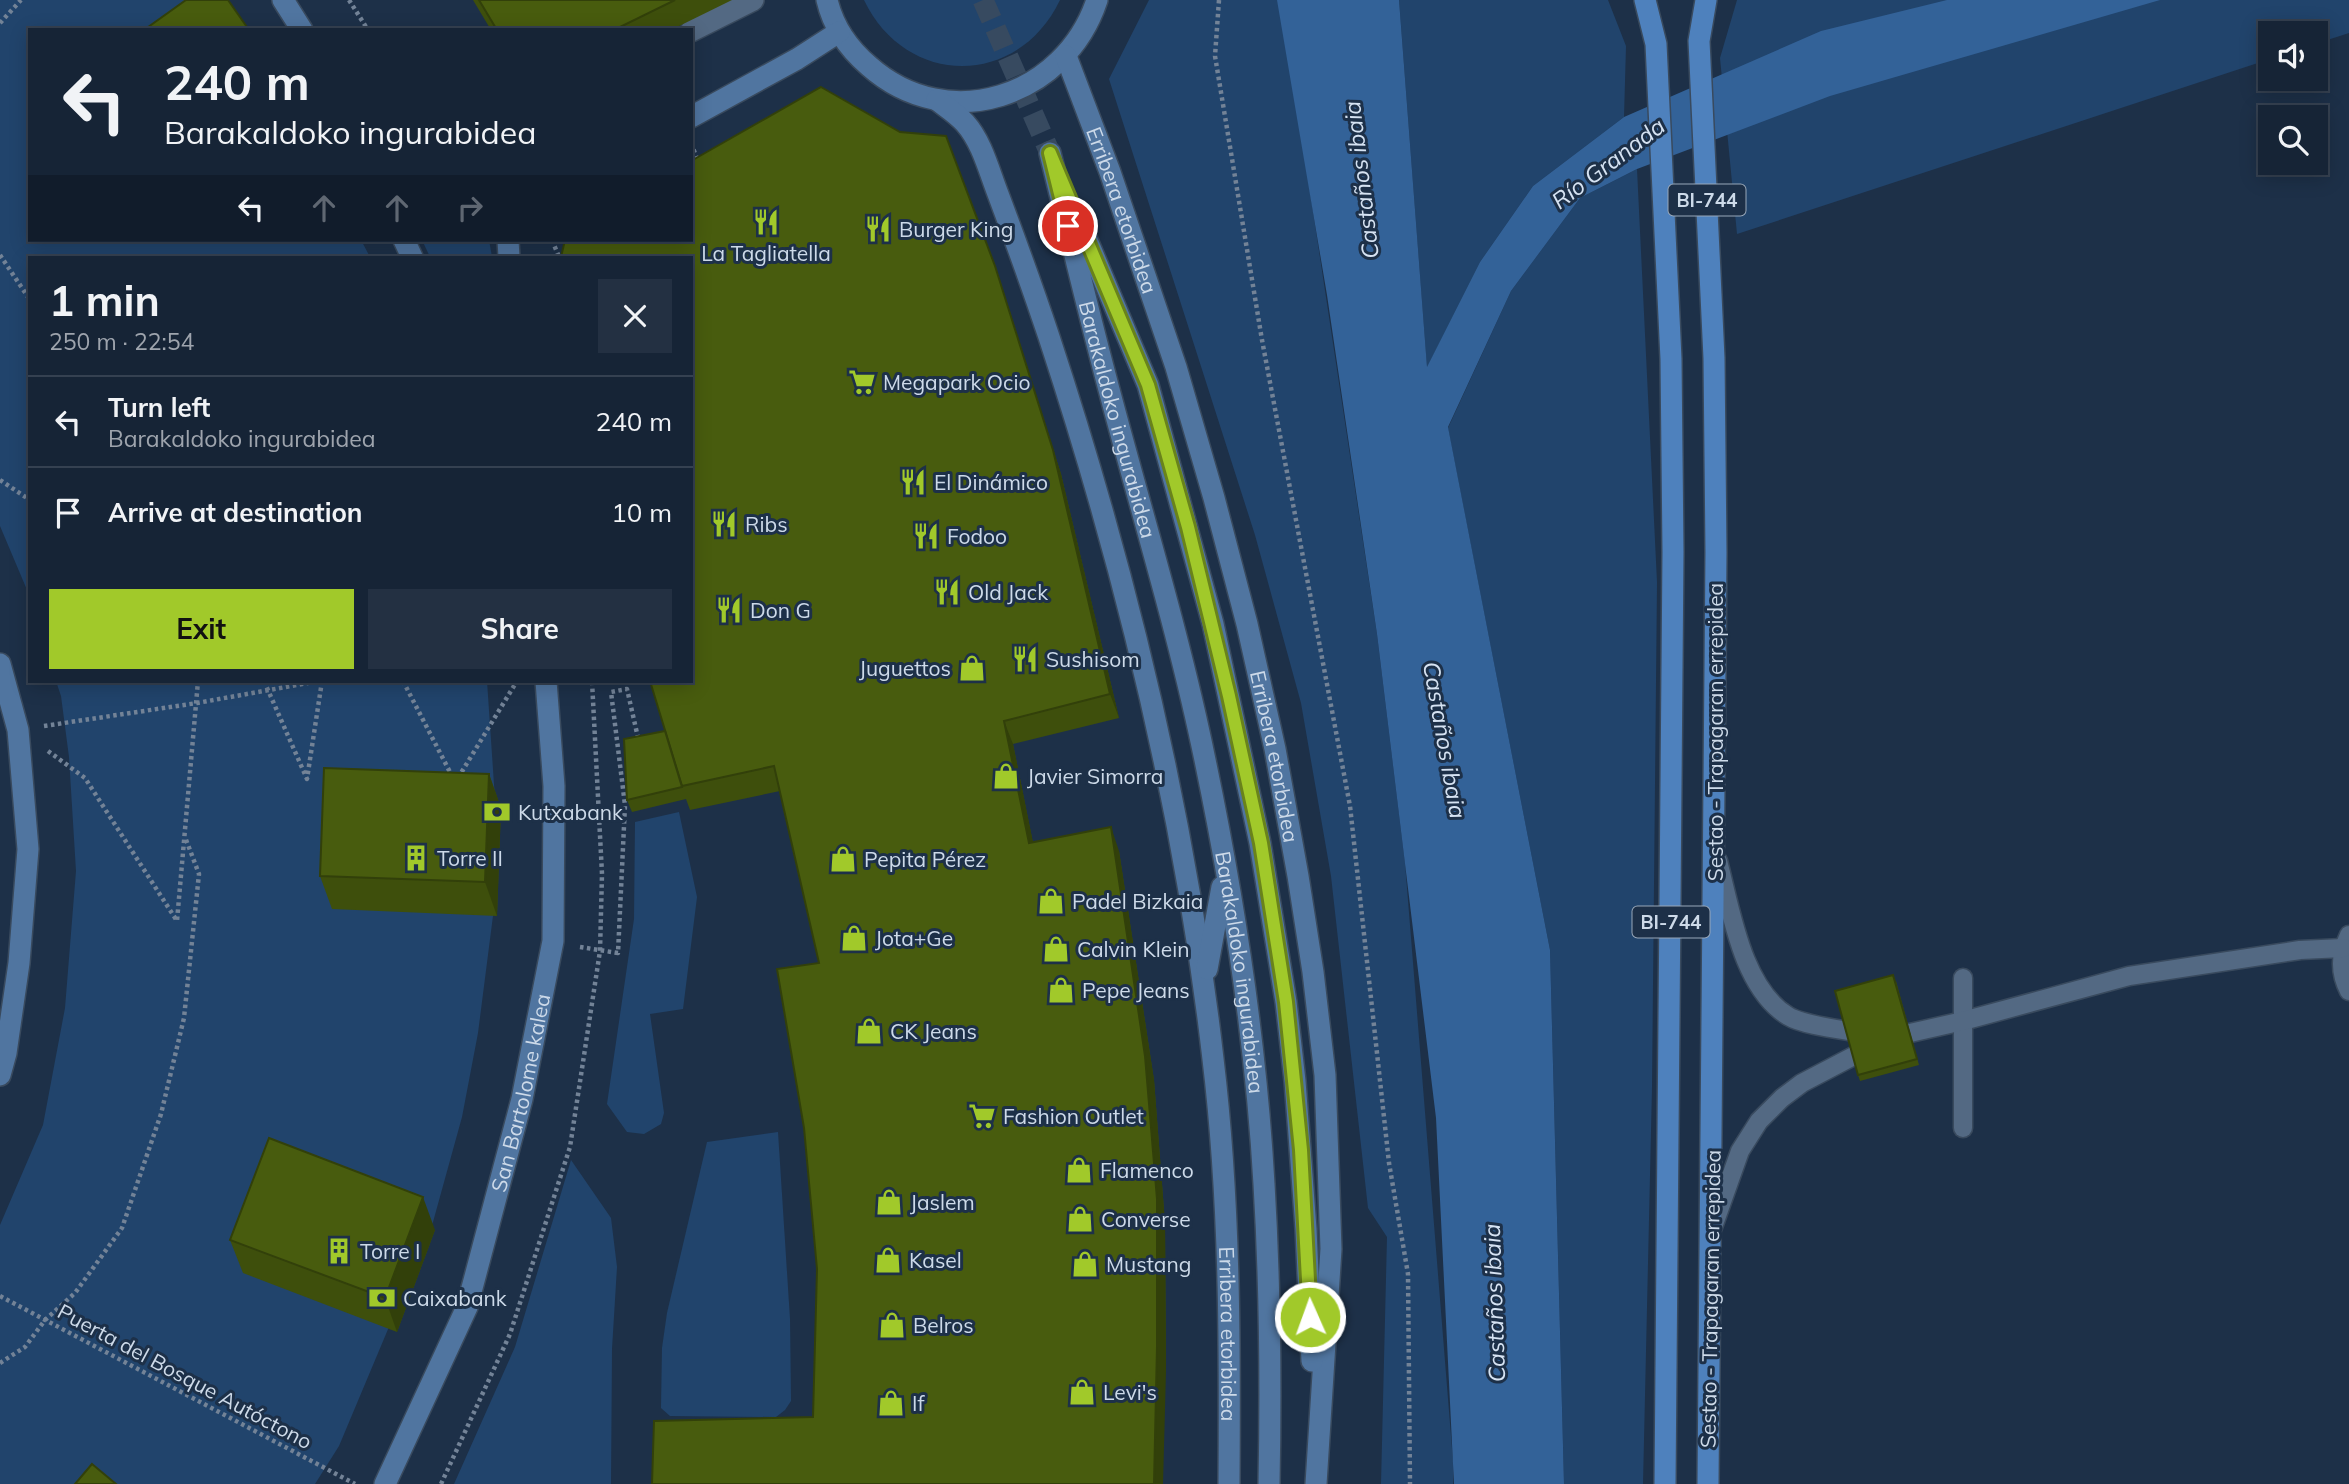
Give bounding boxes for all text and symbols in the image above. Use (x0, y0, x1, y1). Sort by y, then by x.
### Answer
map controls (2258, 21, 2328, 175)
button: sound (2258, 21, 2328, 91)
text: 240 m (164, 51, 310, 112)
icon: left (49, 56, 140, 147)
water label: Castaños ibaia (1337, 99, 1385, 261)
button: search (2258, 105, 2328, 175)
water label: Río Granada (1546, 111, 1670, 215)
text: Barakaldoko ingurabidea (164, 112, 536, 152)
street label: Erribera etorbidea (1081, 123, 1163, 297)
road number: BI-744 (1668, 184, 1746, 216)
icon: left (232, 189, 270, 227)
icon: ahead (305, 189, 343, 227)
icon: ahead (378, 189, 416, 227)
icon: right (451, 189, 489, 227)
pin (1038, 196, 1098, 256)
restaurant icon: La Tagliatella (751, 207, 781, 237)
icon: arrive (1049, 207, 1087, 245)
restaurant icon: Burger King (863, 214, 893, 244)
place label: Burger King (899, 216, 1013, 242)
place label: La Tagliatella (701, 240, 831, 266)
text: 1 min (49, 274, 160, 327)
button: close (598, 279, 672, 353)
street label: Barakaldoko ingurabidea (1074, 298, 1162, 541)
text: 250 m · 22:54 (49, 327, 194, 356)
supermarket icon: Megapark Ocio (847, 367, 877, 397)
place label: Megapark Ocio (883, 369, 1030, 395)
text: Turn left (108, 391, 210, 424)
icon: left (49, 403, 87, 441)
text: 240 m (596, 405, 672, 438)
text: Barakaldoko ingurabidea (108, 424, 376, 453)
restaurant icon: El Dinámico (898, 467, 928, 497)
place label: El Dinámico (934, 469, 1048, 495)
icon: arrive (49, 494, 87, 532)
text: Arrive at destination (108, 496, 363, 529)
text: 10 m (611, 496, 672, 529)
restaurant icon: Ribs (709, 509, 739, 539)
place label: Ribs (745, 511, 788, 537)
restaurant icon: Fodoo (911, 521, 941, 551)
place label: Fodoo (947, 523, 1007, 549)
restaurant icon: Old Jack (932, 577, 962, 607)
place label: Old Jack (968, 579, 1048, 605)
street label: Sestao - Trapagaran errepidea (1702, 583, 1728, 881)
button: Exit (49, 589, 354, 669)
button: Share (368, 589, 672, 669)
restaurant icon: Don G (714, 595, 744, 625)
place label: Don G (750, 597, 811, 623)
restaurant icon: Sushisom (1010, 644, 1040, 674)
place label: Sushisom (1046, 646, 1140, 672)
shop icon: Juguettos (957, 653, 987, 683)
place label: Juguettos (859, 655, 951, 681)
water label: Castaños ibaia (1417, 659, 1473, 821)
street label: Erribera etorbidea (1245, 668, 1305, 845)
shop icon: Javier Simorra (991, 761, 1021, 791)
place label: Javier Simorra (1027, 763, 1163, 789)
bank icon: Kutxabank (482, 797, 512, 827)
place label: Kutxabank (518, 799, 623, 825)
building icon: Torre II (401, 843, 431, 873)
shop icon: Pepita Pérez (828, 844, 858, 874)
place label: Torre II (437, 845, 503, 871)
place label: Pepita Pérez (864, 846, 986, 872)
street label: Barakaldoko ingurabidea (1210, 849, 1270, 1095)
shop icon: Padel Bizkaia (1036, 886, 1066, 916)
place label: Padel Bizkaia (1072, 888, 1203, 914)
road number: BI-744 (1632, 906, 1710, 938)
shop icon: Jota+Ge (839, 923, 869, 953)
place label: Jota+Ge (875, 925, 953, 951)
shop icon: Calvin Klein (1041, 934, 1071, 964)
place label: Calvin Klein (1077, 936, 1190, 962)
shop icon: Pepe Jeans (1046, 975, 1076, 1005)
place label: Pepe Jeans (1082, 977, 1190, 1003)
street label: San Bartolome kalea (485, 991, 555, 1195)
shop icon: CK Jeans (854, 1016, 884, 1046)
place label: CK Jeans (890, 1018, 977, 1044)
supermarket icon: Fashion Outlet (967, 1101, 997, 1131)
place label: Fashion Outlet (1003, 1103, 1144, 1129)
street label: Sestao - Trapagaran errepidea (1694, 1150, 1726, 1448)
shop icon: Flamenco (1064, 1155, 1094, 1185)
place label: Flamenco (1100, 1157, 1194, 1183)
shop icon: Jaslem (874, 1187, 904, 1217)
place label: Jaslem (910, 1189, 975, 1215)
shop icon: Converse (1065, 1204, 1095, 1234)
place label: Converse (1101, 1206, 1191, 1232)
water label: Castaños ibaia (1477, 1223, 1511, 1383)
building icon: Torre I (324, 1236, 354, 1266)
place label: Torre I (360, 1238, 421, 1264)
shop icon: Kasel (873, 1245, 903, 1275)
street label: Erribera etorbidea (1214, 1246, 1242, 1421)
place label: Kasel (909, 1247, 962, 1273)
shop icon: Mustang (1070, 1249, 1100, 1279)
place label: Mustang (1106, 1251, 1191, 1277)
position arrow (1273, 1280, 1347, 1354)
bank icon: Caixabank (367, 1283, 397, 1313)
place label: Caixabank (403, 1285, 507, 1311)
street label: Puerta del Bosque Autóctono (53, 1298, 317, 1454)
shop icon: Belros (877, 1310, 907, 1340)
place label: Belros (913, 1312, 974, 1338)
shop icon: Levi's (1067, 1377, 1097, 1407)
place label: Levi's (1103, 1379, 1157, 1405)
shop icon: If (876, 1388, 906, 1418)
place label: If (912, 1390, 925, 1416)

